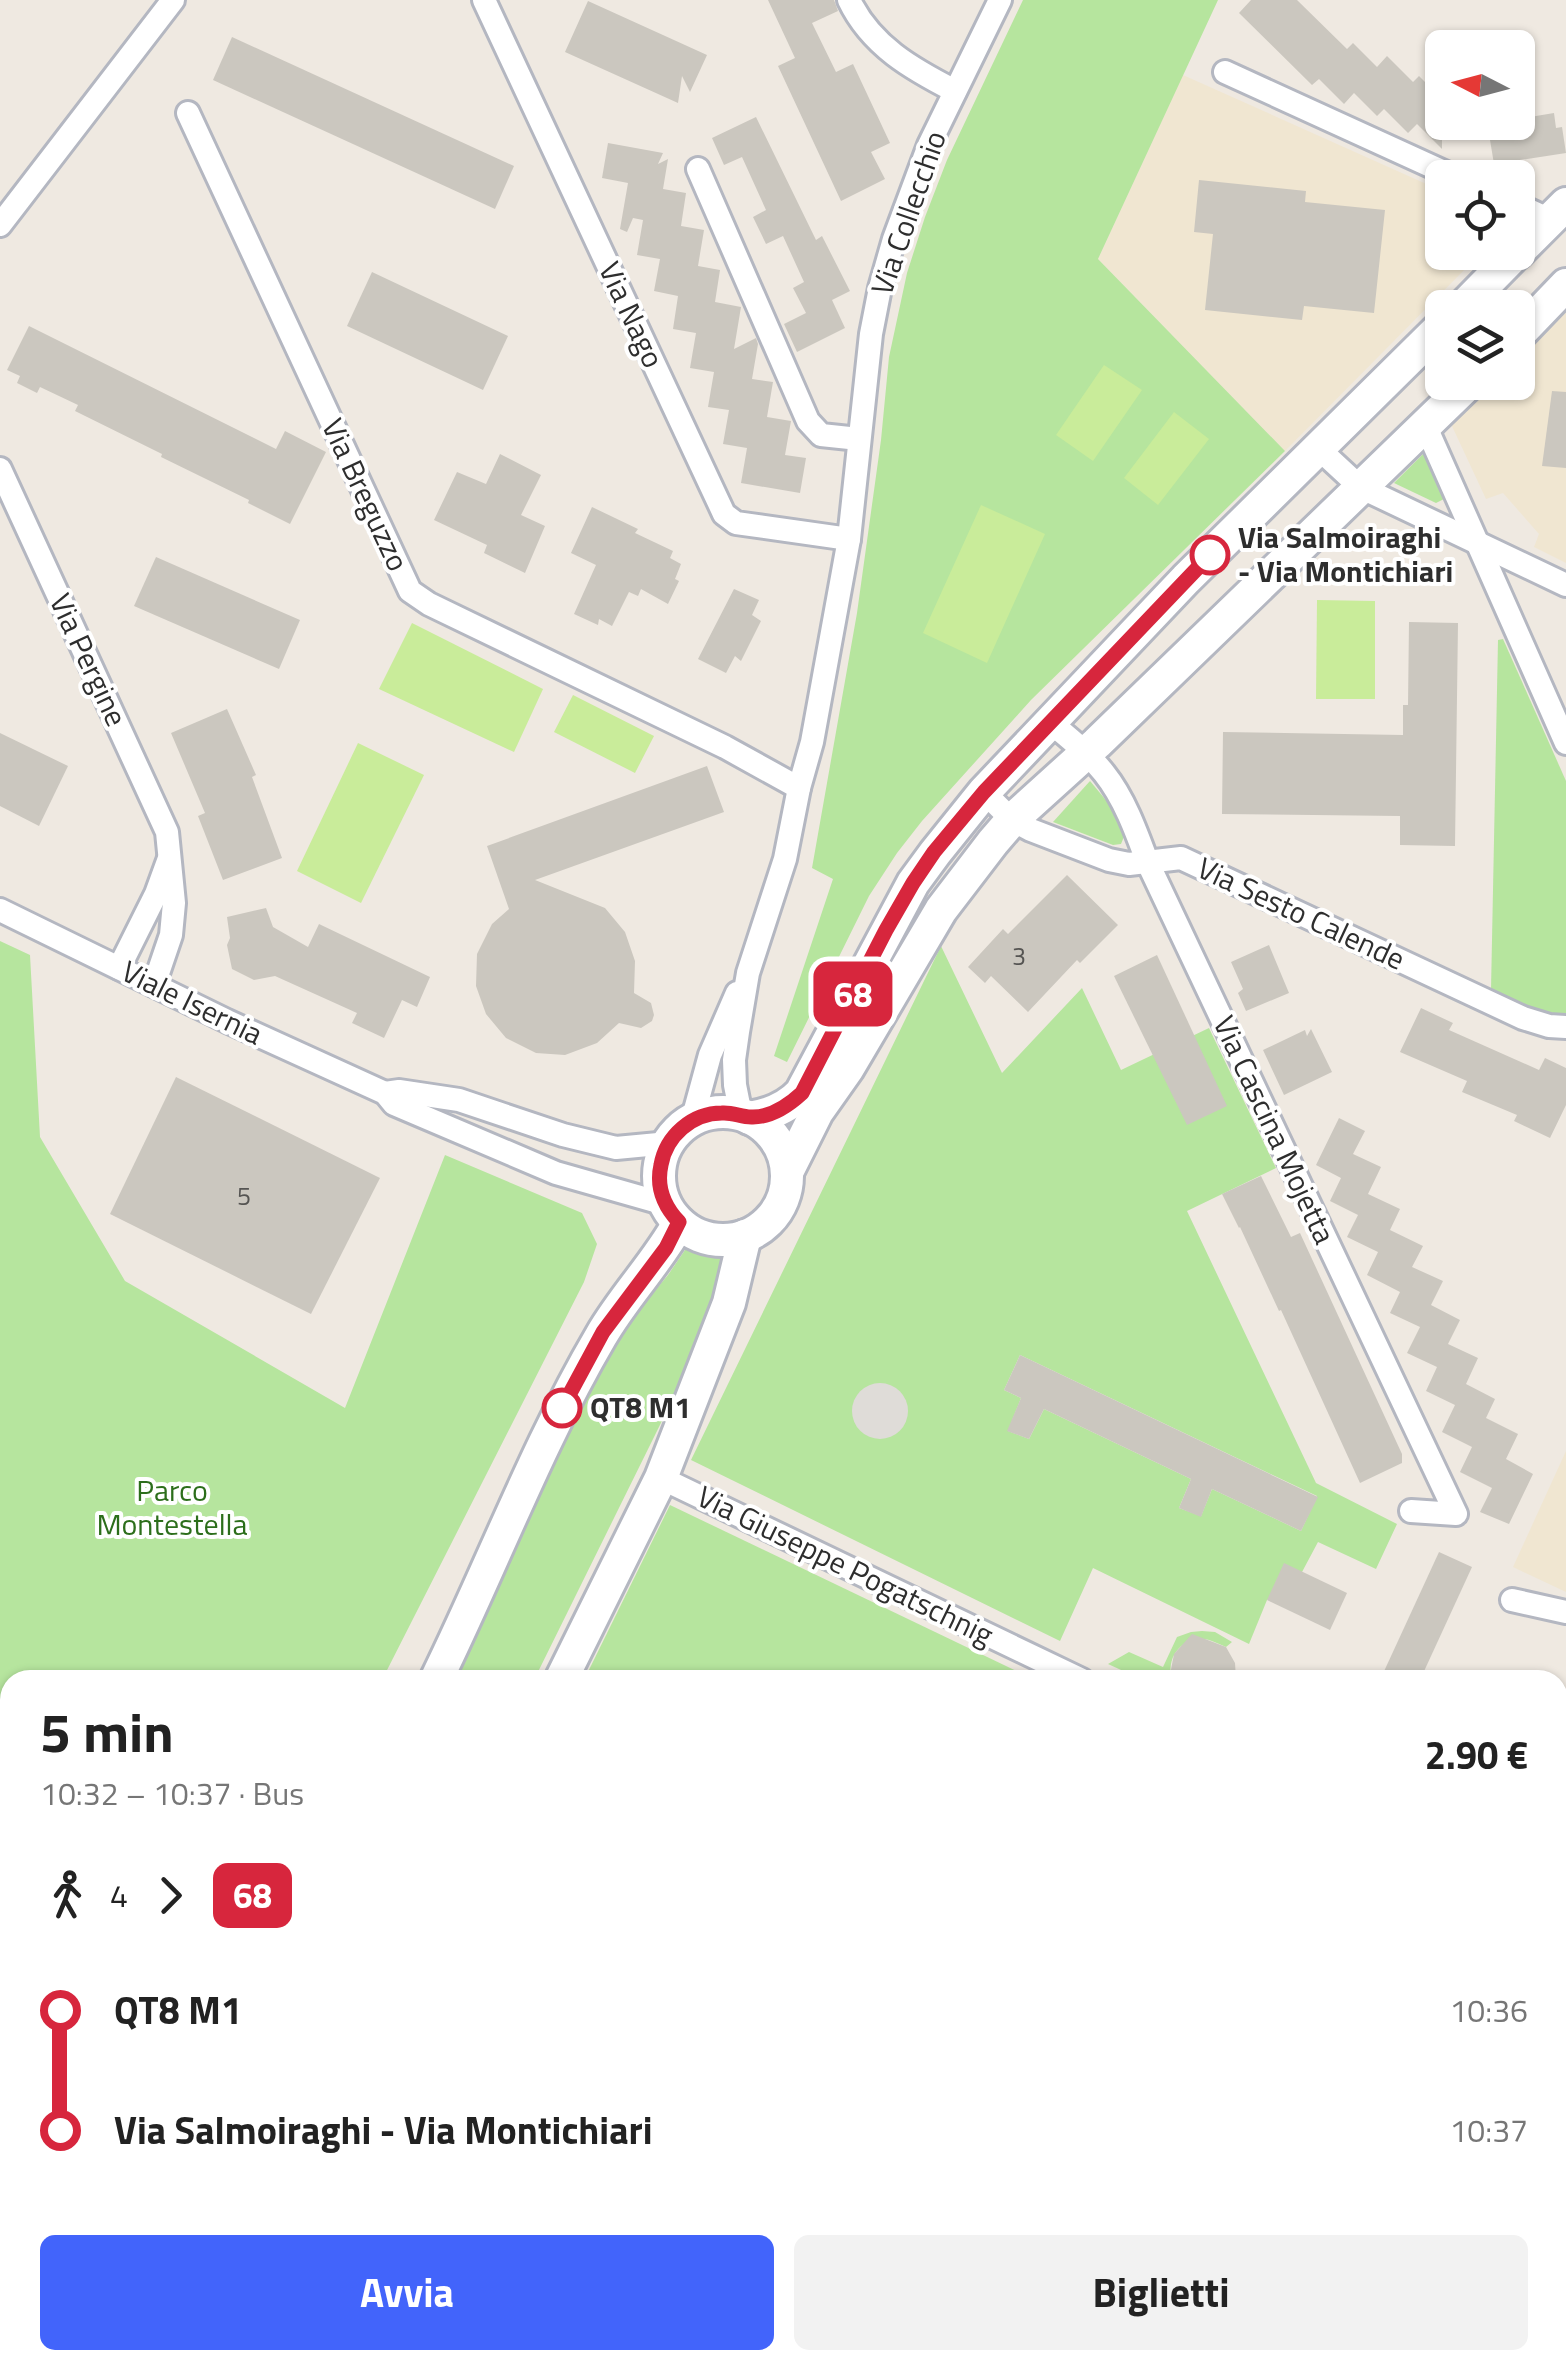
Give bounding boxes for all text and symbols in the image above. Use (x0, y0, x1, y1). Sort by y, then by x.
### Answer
north arrow (1425, 30, 1535, 140)
map controls (1425, 30, 1535, 400)
street label: Via Collecchio (858, 124, 958, 301)
button: locate (1425, 160, 1535, 270)
street label: Via Nago (587, 254, 676, 375)
button: layers (1425, 290, 1535, 400)
street label: Via Breguzzo (310, 411, 421, 579)
place label: Via Salmoiraghi - Via Montichiari (1238, 514, 1453, 594)
marker: Via Salmoiraghi - Via Montichiari (1191, 536, 1229, 574)
street label: Via Pergine (38, 586, 140, 734)
street label: Via Sesto Calende (1190, 845, 1413, 981)
house number: 3 (1012, 937, 1026, 975)
street label: Viale Isernia (114, 948, 271, 1056)
line badge: 68 (808, 962, 898, 1026)
text: 68 (833, 967, 873, 1021)
street label: Via Cascina Mojetta (1202, 1008, 1348, 1251)
house number: 5 (237, 1177, 251, 1215)
place label: QT8 M1 (590, 1384, 691, 1430)
marker: QT8 M1 (543, 1389, 581, 1427)
park label: Parco Montestella (96, 1467, 248, 1547)
street label: Via Giuseppe Pogatschnig (689, 1473, 1002, 1657)
text: 5 min (40, 1690, 174, 1773)
text: 2.90 € (1425, 1726, 1528, 1784)
text: 10:32 – 10:37 · Bus (40, 1769, 304, 1817)
icon: walk (40, 1868, 95, 1923)
icon: forward (143, 1868, 198, 1923)
text: 68 (233, 1868, 272, 1922)
text: 4 (110, 1871, 128, 1919)
text: QT8 M1 (114, 1981, 242, 2039)
text: 10:36 (1449, 1986, 1528, 2034)
text: Via Salmoiraghi - Via Montichiari (114, 2101, 653, 2159)
text: 10:37 (1449, 2106, 1528, 2154)
button: Avvia (40, 2235, 774, 2350)
button: Biglietti (794, 2235, 1528, 2350)

